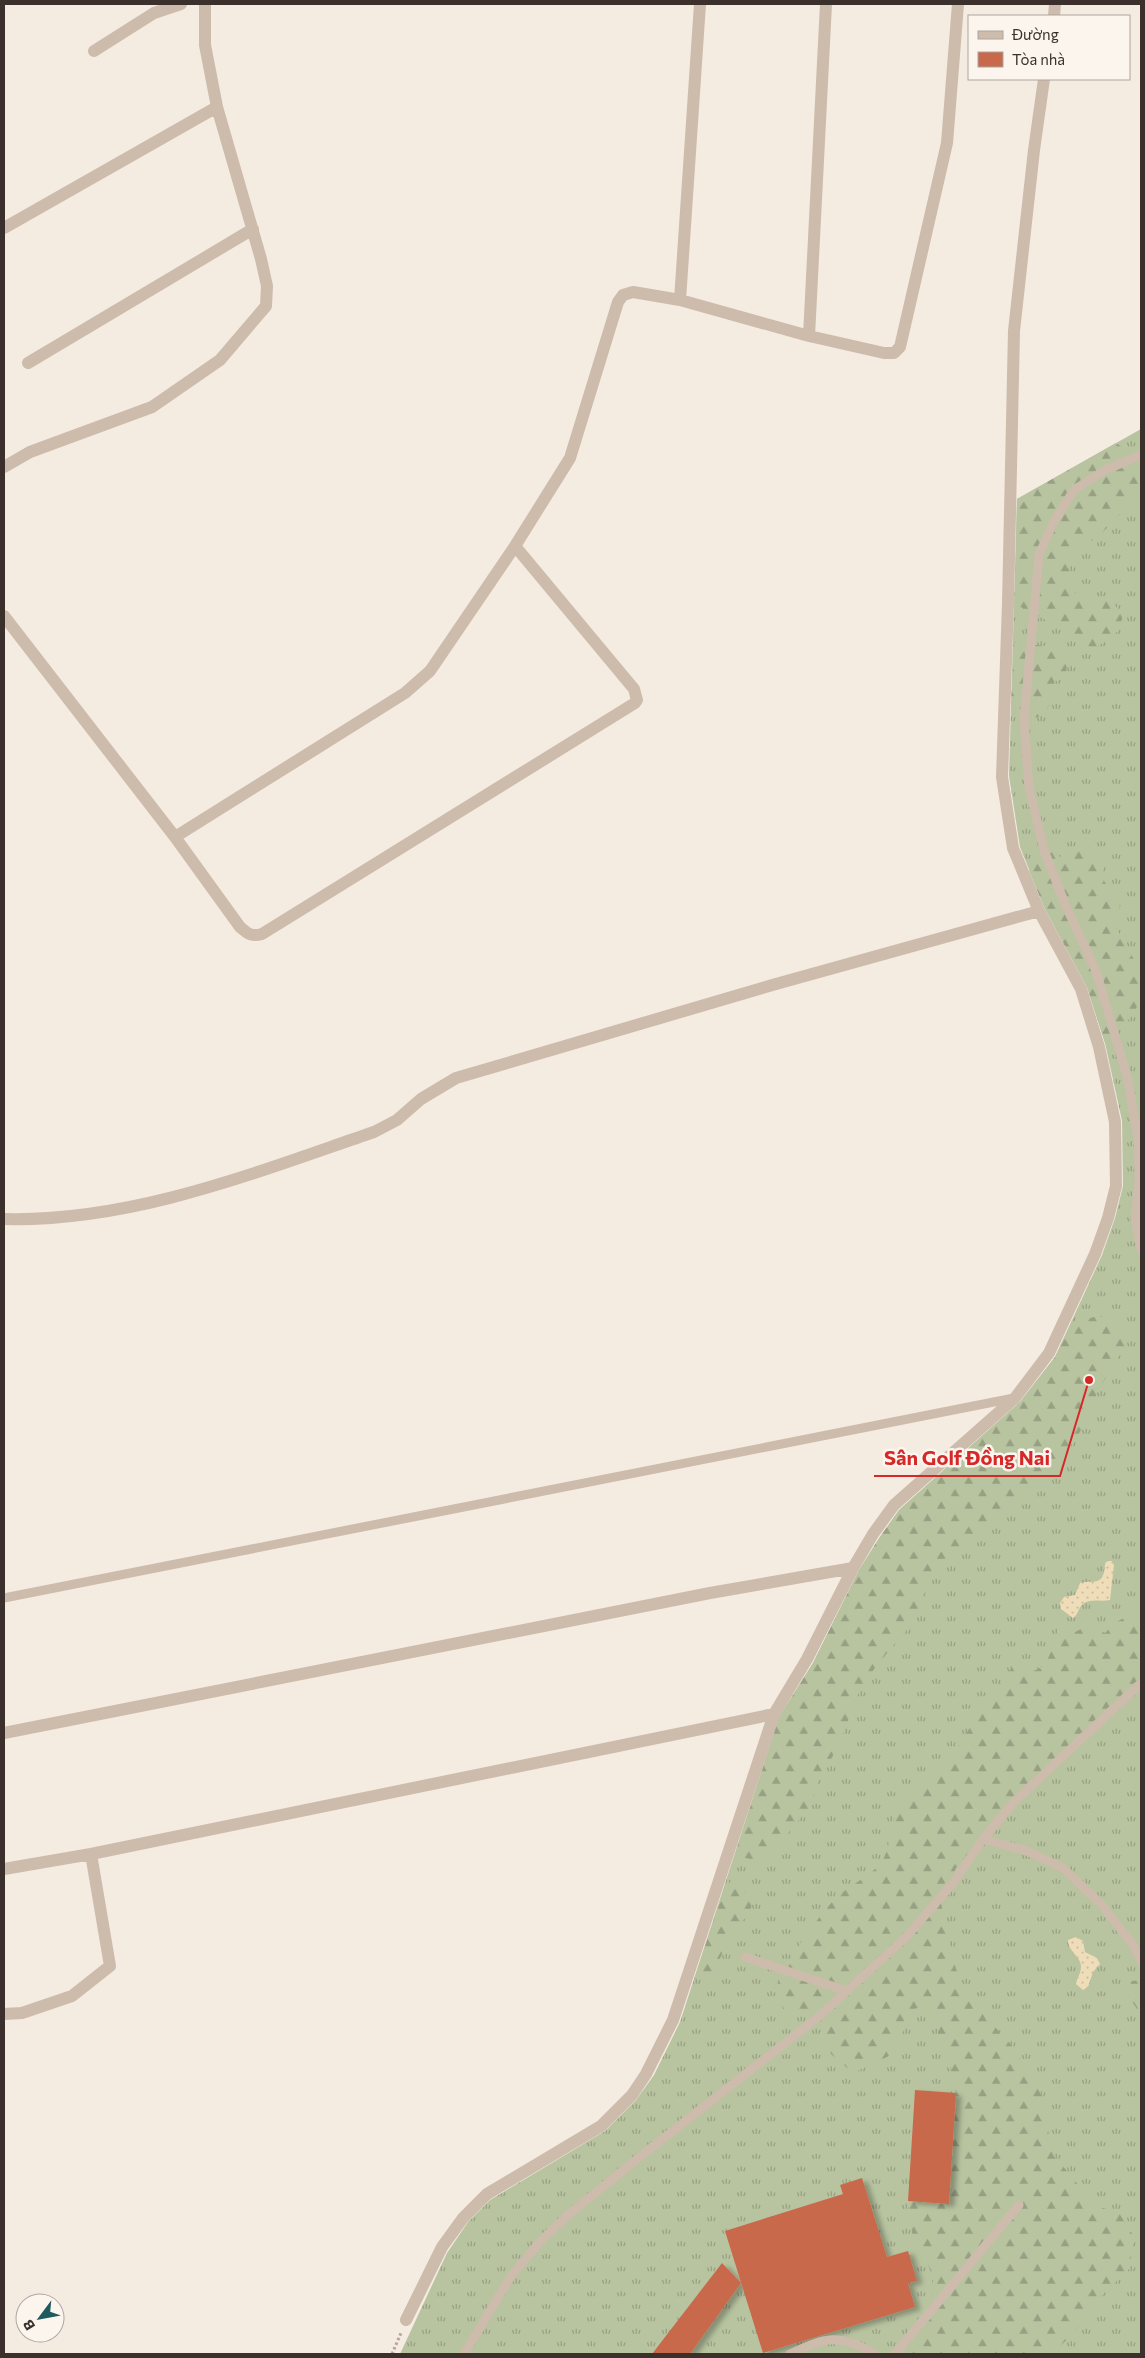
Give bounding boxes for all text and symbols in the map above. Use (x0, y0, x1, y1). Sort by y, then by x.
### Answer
legend (968, 15, 1130, 80)
text: Đường (1011, 25, 1059, 43)
text: Tòa nhà (1012, 50, 1065, 68)
callout: Sân Golf Đồng Nai (874, 1441, 1060, 1476)
text: Sân Golf Đồng Nai (884, 1445, 1050, 1469)
north arrow (15, 2293, 65, 2343)
text: B (19, 2317, 38, 2334)

